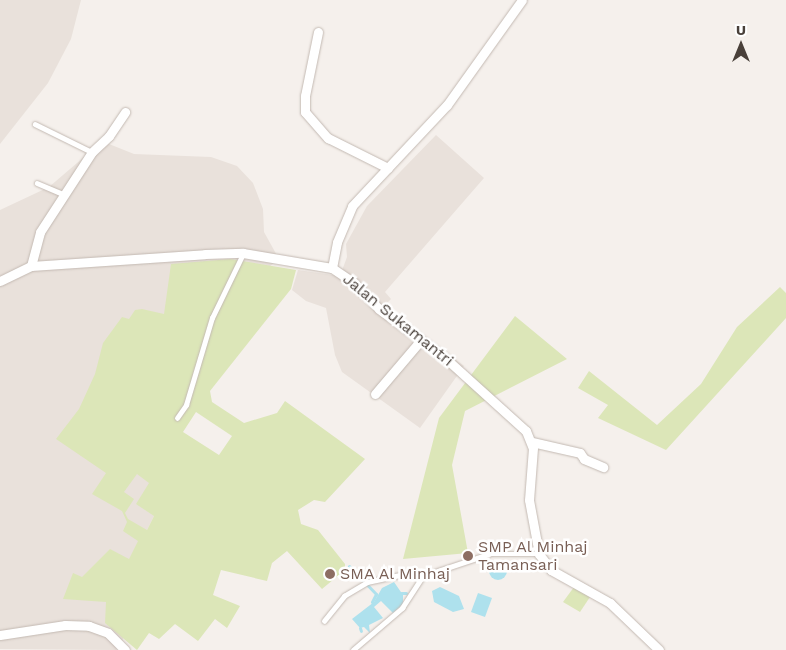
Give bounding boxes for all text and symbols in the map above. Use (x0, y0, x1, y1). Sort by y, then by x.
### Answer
north arrow (716, 20, 766, 70)
text: U (736, 22, 746, 38)
street label: Jalan Sukamantri (339, 270, 457, 370)
place label: SMP Al Minhaj Tamansari (478, 537, 589, 575)
marker: SMP Al Minhaj Tamansari (462, 550, 474, 562)
place label: SMA Al Minhaj (340, 564, 452, 584)
marker: SMA Al Minhaj (324, 568, 336, 580)

